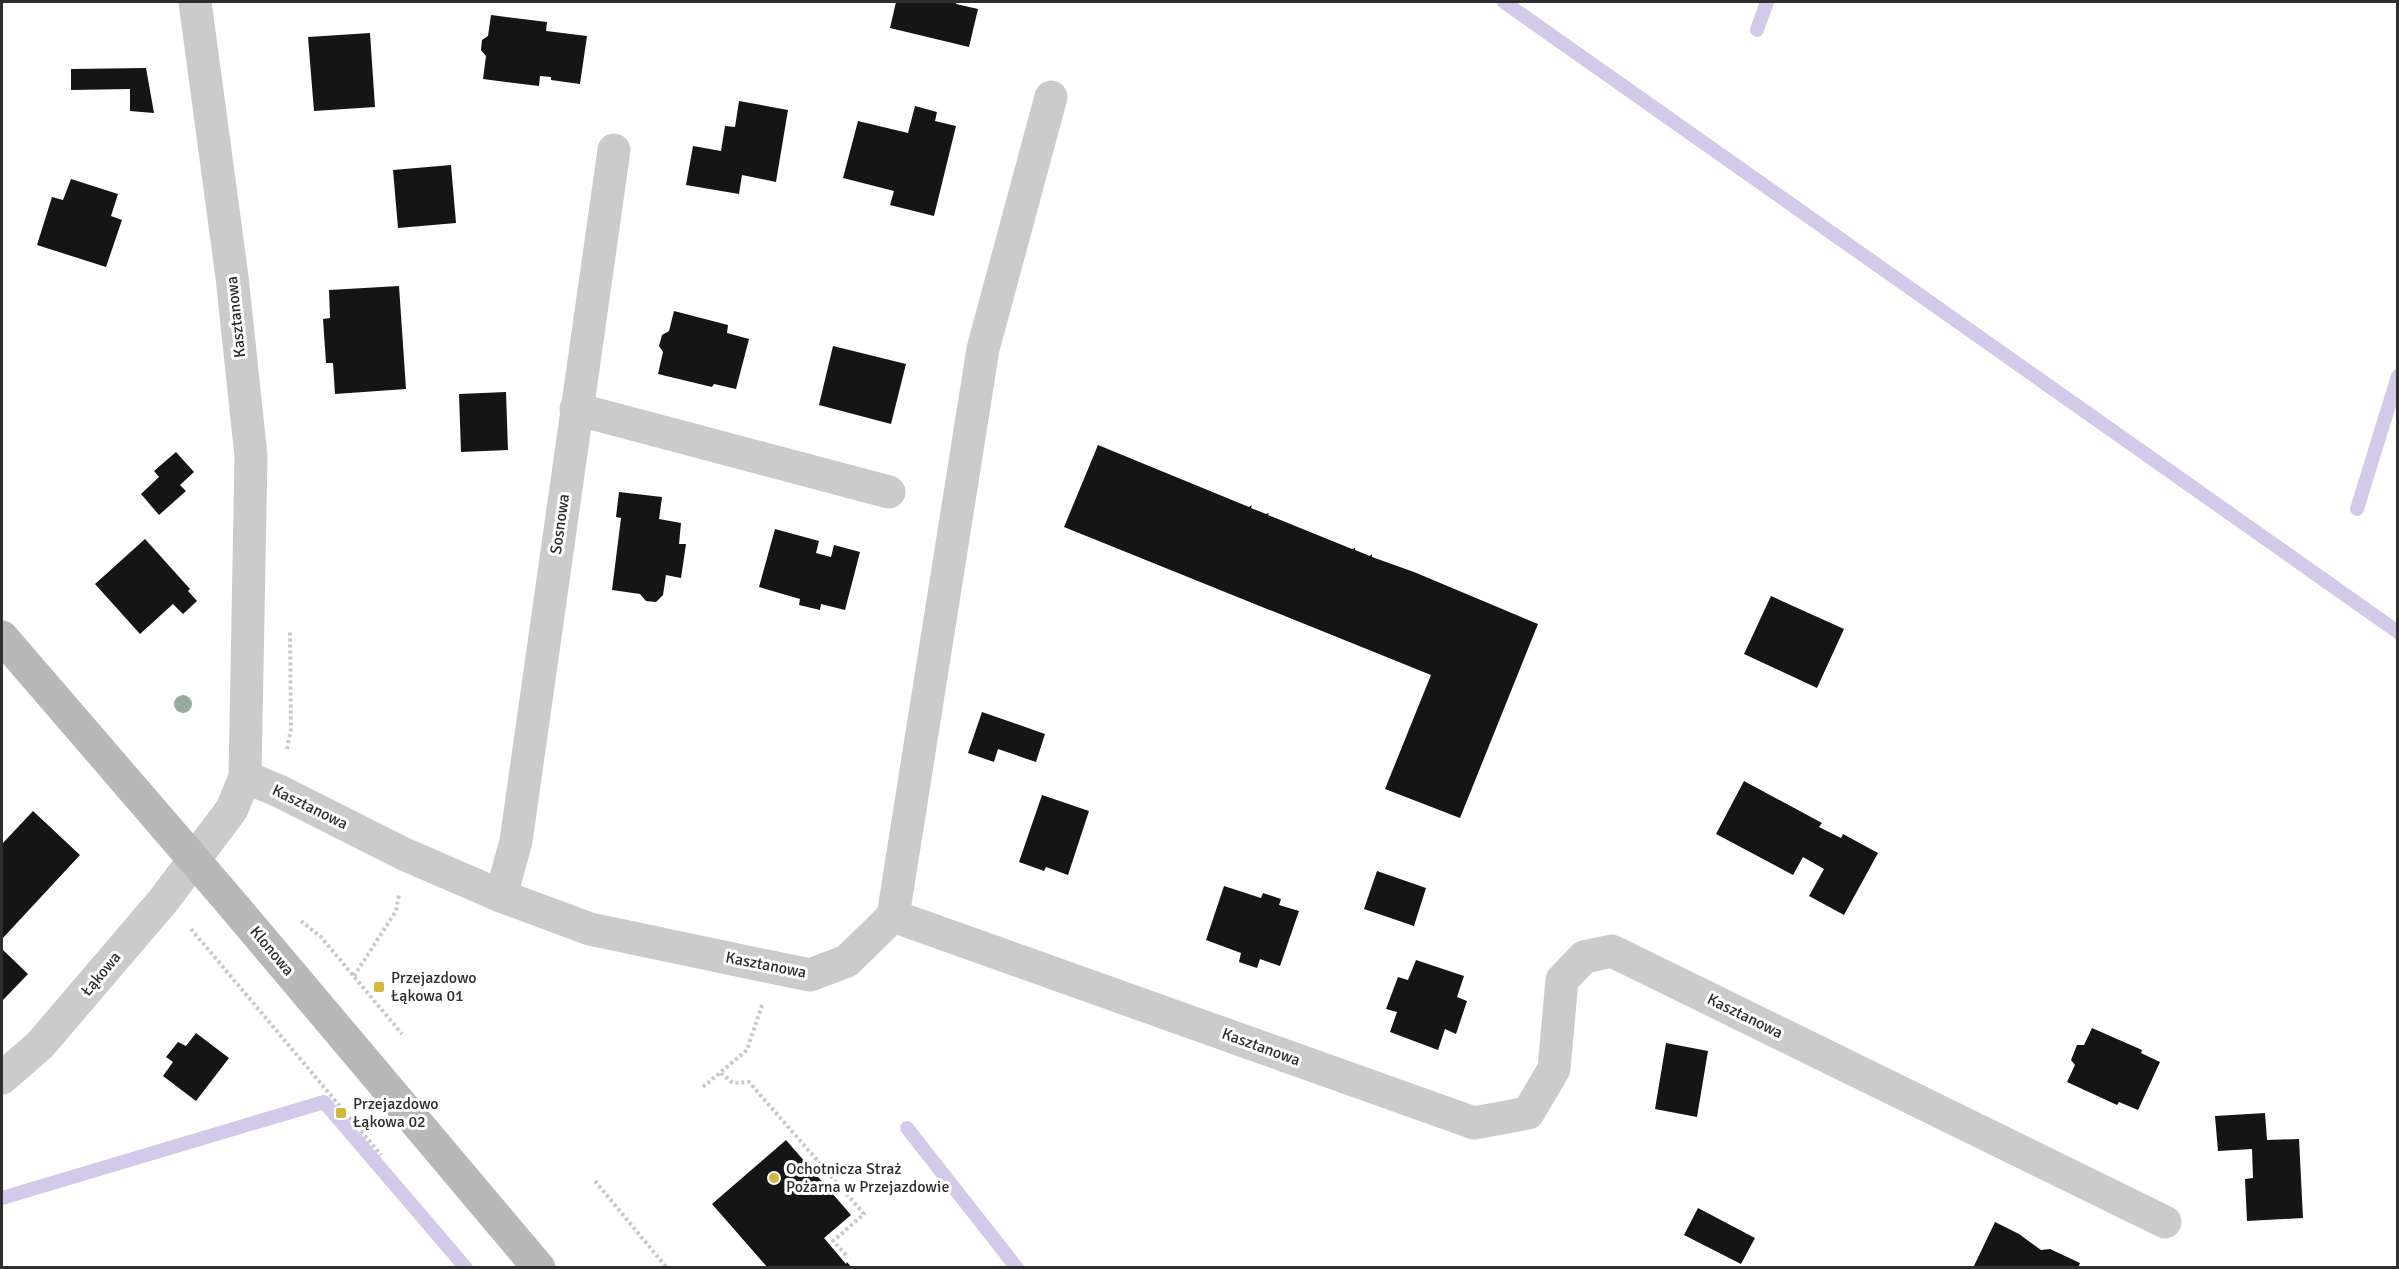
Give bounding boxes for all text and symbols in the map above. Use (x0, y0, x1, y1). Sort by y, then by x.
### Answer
street label: Kasztanowa (222, 275, 250, 359)
street label: Sosnowa (546, 493, 574, 555)
street label: Kasztanowa (269, 780, 351, 834)
street label: Klonowa (245, 922, 299, 980)
street label: Kasztanowa (724, 947, 808, 983)
street label: Łąkowa (77, 948, 125, 1000)
place label: Przejazdowo Łąkowa 01 (391, 968, 477, 1006)
marker: Przejazdowo Łąkowa 01 (372, 980, 386, 994)
street label: Kasztanowa (1704, 989, 1786, 1043)
street label: Kasztanowa (1219, 1024, 1303, 1070)
place label: Przejazdowo Łąkowa 02 (353, 1094, 439, 1132)
marker: Przejazdowo Łąkowa 02 (334, 1106, 348, 1120)
place label: Ochotnicza Straż Pożarna w Przejazdowie (786, 1159, 949, 1197)
marker: Ochotnicza Straż Pożarna w Przejazdowie (767, 1171, 781, 1185)

